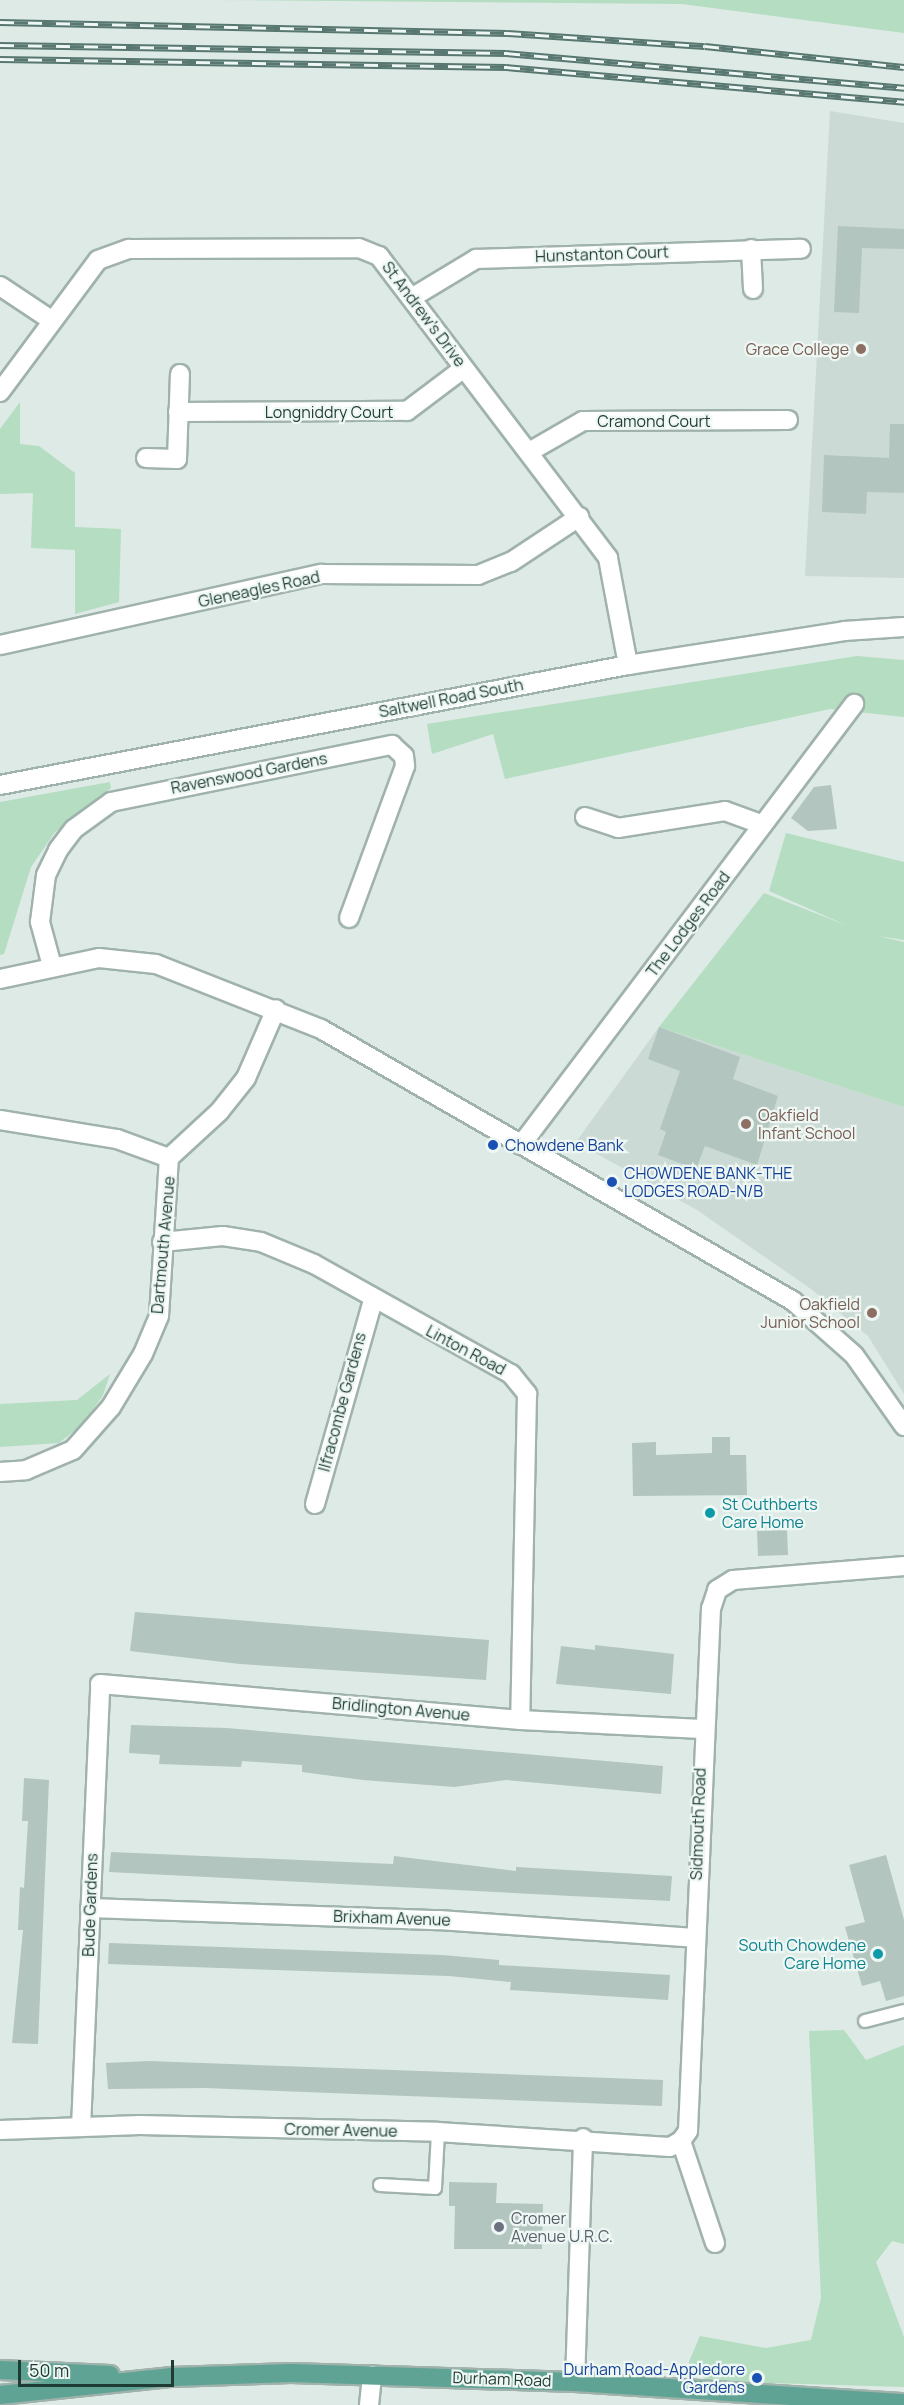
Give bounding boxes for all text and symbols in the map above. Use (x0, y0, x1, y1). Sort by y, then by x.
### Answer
street label: Hunstanton Court (535, 242, 669, 266)
street label: St Andrew's Drive (378, 258, 470, 370)
place label: Grace College (746, 339, 849, 359)
marker: Grace College (854, 342, 868, 356)
street label: Longniddry Court (265, 402, 393, 422)
street label: Cramond Court (597, 411, 711, 431)
street label: Gleneagles Road (196, 567, 322, 611)
street label: Saltwell Road South (377, 675, 525, 721)
street label: Ravenswood Gardens (169, 748, 329, 798)
street label: The Lodges Road (642, 867, 734, 981)
place label: Oakfield Infant School (758, 1105, 856, 1143)
marker: Oakfield Infant School (739, 1117, 753, 1131)
place label: Chowdene Bank (505, 1135, 624, 1155)
marker: Chowdene Bank (486, 1138, 500, 1152)
place label: CHOWDENE BANK-THE LODGES ROAD-N/B (624, 1163, 792, 1201)
street label: Dartmouth Avenue (147, 1175, 179, 1315)
marker: CHOWDENE BANK-THE LODGES ROAD-N/B (605, 1175, 619, 1189)
place label: Oakfield Junior School (761, 1294, 860, 1332)
marker: Oakfield Junior School (865, 1306, 879, 1320)
street label: Linton Road (423, 1321, 509, 1379)
street label: Ilfracombe Gardens (314, 1330, 370, 1474)
place label: St Cuthberts Care Home (722, 1494, 818, 1532)
marker: St Cuthberts Care Home (703, 1506, 717, 1520)
street label: Bridlington Avenue (331, 1693, 471, 1725)
street label: Sidmouth Road (686, 1767, 710, 1881)
street label: Bude Gardens (79, 1853, 101, 1957)
street label: Brixham Avenue (333, 1906, 451, 1930)
place label: South Chowdene Care Home (739, 1935, 866, 1973)
marker: South Chowdene Care Home (871, 1947, 885, 1961)
street label: Cromer Avenue (284, 2119, 398, 2141)
place label: Cromer Avenue U.R.C. (511, 2208, 613, 2246)
marker: Cromer Avenue U.R.C. (492, 2220, 506, 2234)
scale bar (21, 2348, 177, 2386)
text: 50 m (29, 2358, 69, 2382)
place label: Durham Road-Appledore Gardens (563, 2359, 745, 2397)
street label: Durham Road (452, 2368, 552, 2390)
marker: Durham Road-Appledore Gardens (750, 2371, 764, 2385)

